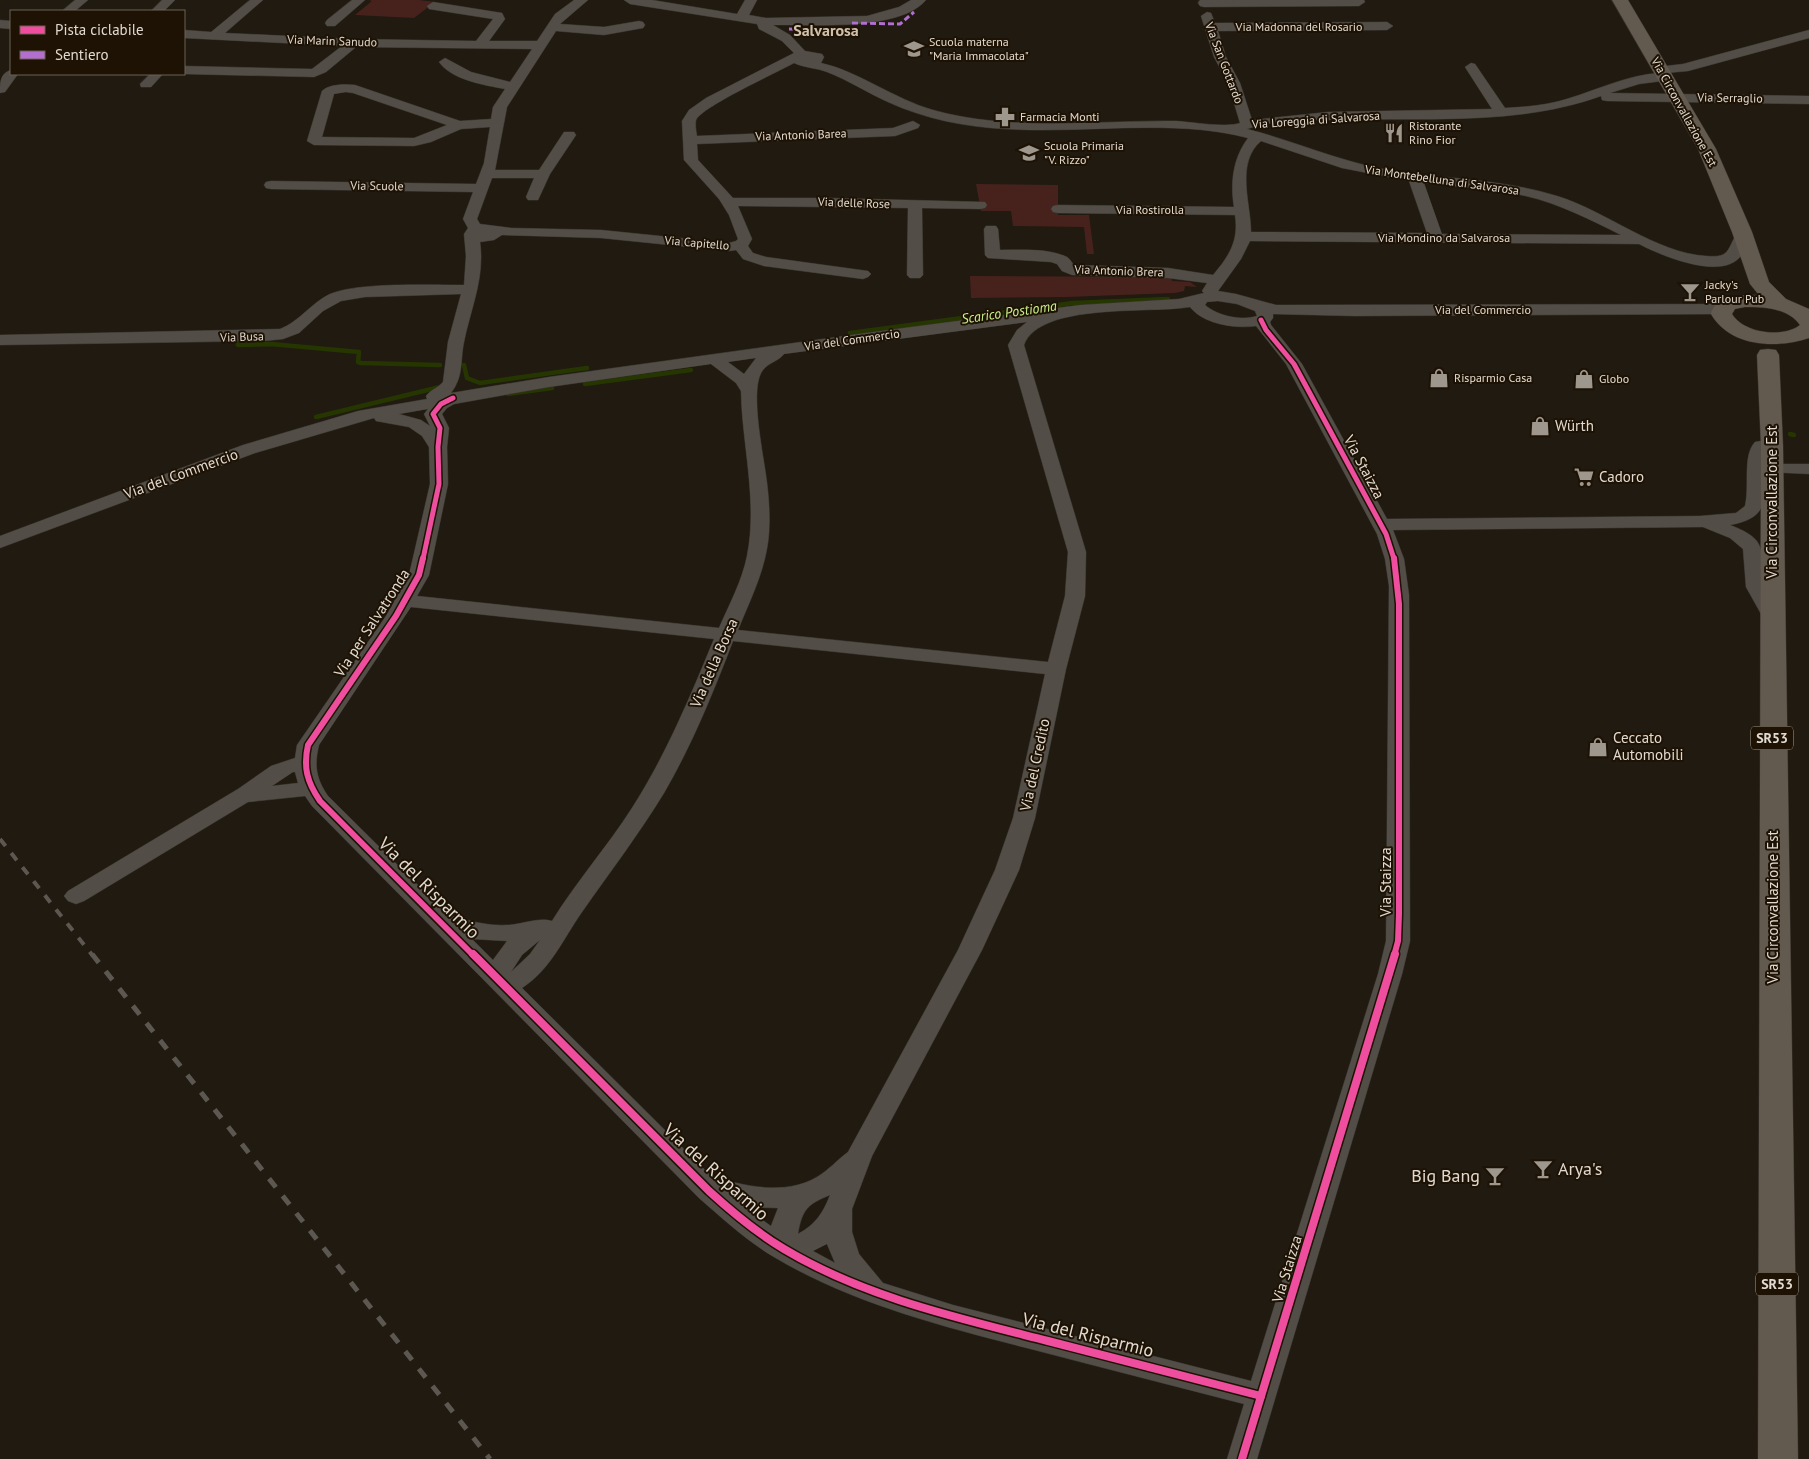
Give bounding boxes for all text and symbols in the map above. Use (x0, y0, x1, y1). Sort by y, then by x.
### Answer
legend (10, 10, 185, 75)
street label: Via San Gottardo (1202, 19, 1247, 106)
street label: Via Madonna del Rosario (1235, 19, 1362, 34)
text: Pista ciclabile (55, 20, 144, 39)
district label: Salvarosa (793, 20, 859, 40)
street label: Via Marin Sanudo (286, 31, 377, 50)
place label: Scuola materna "Maria Immacolata" (929, 34, 1029, 63)
school or university icon: Scuola materna "Maria Immacolata" (903, 38, 925, 60)
text: Sentiero (55, 45, 109, 64)
street label: Via Circonvallazione Est (1648, 54, 1721, 169)
street label: Via Serraglio (1696, 89, 1763, 106)
pharmacy icon: Farmacia Monti (994, 106, 1016, 128)
street label: Via Loreggia di Salvarosa (1250, 108, 1381, 132)
place label: Farmacia Monti (1020, 109, 1100, 124)
place label: Ristorante Rino Fior (1409, 118, 1461, 147)
restaurant icon: Ristorante Rino Fior (1383, 122, 1405, 144)
street label: Via Antonio Barea (754, 125, 847, 144)
place label: Scuola Primaria "V. Rizzo" (1044, 138, 1124, 167)
school or university icon: Scuola Primaria "V. Rizzo" (1018, 142, 1040, 164)
street label: Via Montebelluna di Salvarosa (1363, 161, 1520, 198)
street label: Via Scuole (349, 178, 404, 193)
street label: Via delle Rose (817, 194, 890, 211)
street label: Via Rostirolla (1115, 202, 1184, 217)
street label: Via Mondino da Salvarosa (1377, 230, 1510, 245)
street label: Via Capitello (663, 232, 730, 253)
street label: Via Antonio Brera (1073, 261, 1164, 280)
place label: Jacky's Parlour Pub (1704, 277, 1764, 306)
bar icon: Jacky's Parlour Pub (1679, 281, 1701, 303)
water label: Scarico Postioma (960, 296, 1058, 328)
street label: Via del Commercio (1434, 302, 1531, 317)
street label: Via del Commercio (802, 325, 901, 354)
street label: Via Busa (219, 328, 264, 345)
shop icon: Risparmio Casa (1428, 367, 1450, 389)
shop icon: Globo (1573, 368, 1595, 390)
place label: Risparmio Casa (1454, 370, 1532, 385)
place label: Globo (1599, 371, 1629, 386)
shop icon: Würth (1529, 415, 1551, 437)
place label: Würth (1555, 416, 1594, 435)
street label: Via Circonvallazione Est (1762, 425, 1781, 580)
street label: Via Staizza (1339, 431, 1389, 502)
street label: Via del Commercio (120, 444, 240, 503)
supermarket icon: Cadoro (1573, 466, 1595, 488)
place label: Cadoro (1599, 467, 1644, 486)
street label: Via per Salvatronda (329, 565, 414, 681)
street label: Via della Borsa (685, 615, 742, 711)
street label: Via del Credito (1015, 717, 1054, 814)
road number: SR53 (1751, 726, 1793, 750)
place label: Ceccato Automobili (1613, 728, 1684, 764)
shop icon: Ceccato Automobili (1587, 736, 1609, 758)
street label: Via Circonvallazione Est (1763, 830, 1782, 985)
street label: Via del Risparmio (373, 831, 485, 943)
street label: Via Staizza (1376, 847, 1395, 918)
street label: Via del Risparmio (658, 1117, 774, 1225)
place label: Arya's (1558, 1157, 1602, 1180)
bar icon: Arya's (1532, 1158, 1554, 1180)
place label: Big Bang (1411, 1164, 1480, 1187)
bar icon: Big Bang (1484, 1165, 1506, 1187)
street label: Via Staizza (1267, 1233, 1306, 1306)
road number: SR53 (1756, 1272, 1798, 1296)
street label: Via del Risparmio (1019, 1307, 1156, 1362)

